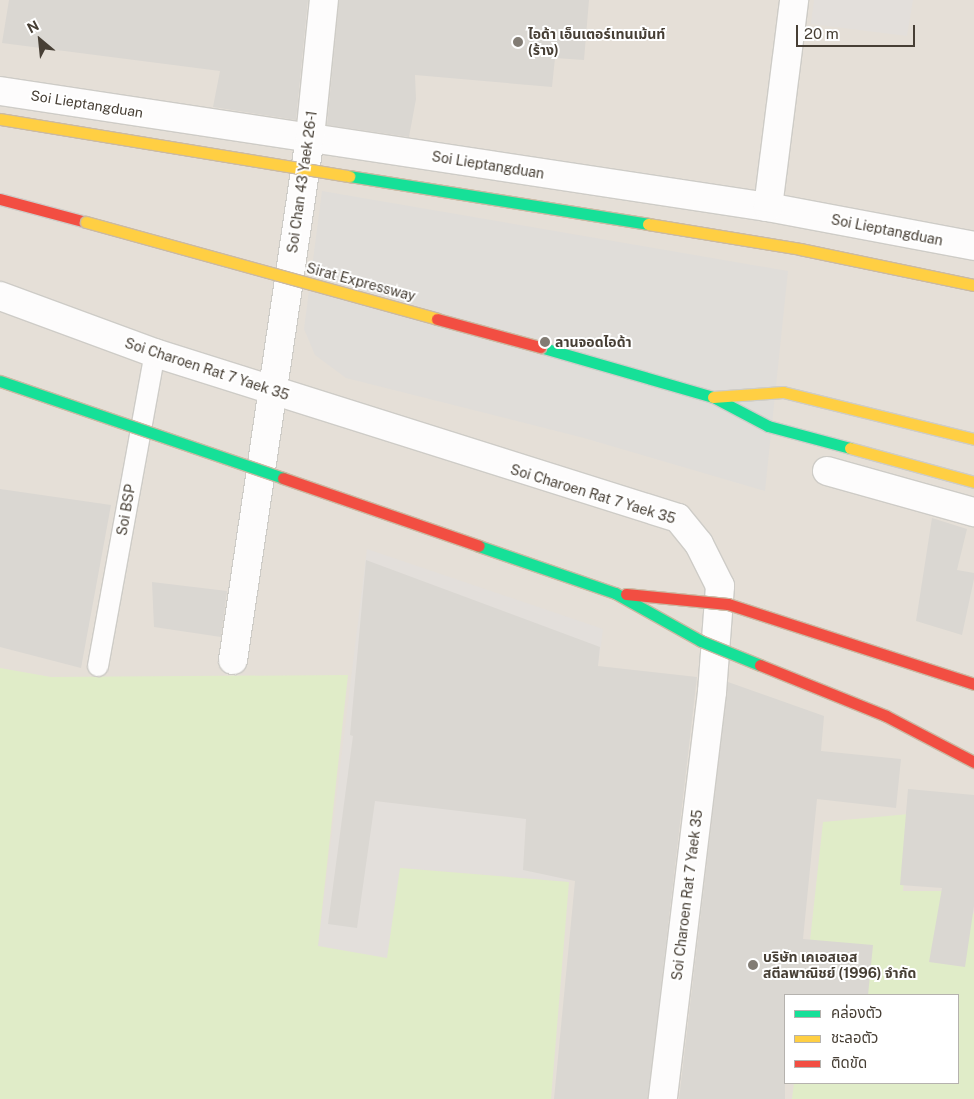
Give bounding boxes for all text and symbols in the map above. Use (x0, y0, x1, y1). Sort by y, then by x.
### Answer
north arrow (15, 15, 65, 65)
scale bar (799, 15, 918, 47)
text: N (24, 17, 42, 36)
text: 20 m (804, 25, 839, 42)
place label: ไอด้า เอ็นเตอร์เทนเม้นท์ (ร้าง) (528, 26, 665, 58)
marker: ไอด้า เอ็นเตอร์เทนเม้นท์ (ร้าง) (512, 36, 524, 48)
street label: Soi Lieptangduan (30, 87, 144, 121)
street label: Soi Chan 43 Yaek 26-1 (284, 110, 320, 254)
street label: Soi Lieptangduan (431, 148, 545, 182)
street label: Soi Lieptangduan (830, 211, 944, 249)
street label: Sirat Expressway (305, 259, 417, 305)
street label: Soi Charoen Rat 7 Yaek 35 (123, 334, 291, 404)
place label: ลานจอดไอด้า (555, 334, 632, 350)
marker: ลานจอดไอด้า (539, 336, 551, 348)
street label: Soi Charoen Rat 7 Yaek 35 (508, 461, 678, 527)
street label: Soi BSP (113, 483, 139, 537)
street label: Soi Charoen Rat 7 Yaek 35 (668, 809, 706, 981)
place label: บริษัท เคเอสเอส สตีลพาณิชย์ (1996) จำกัด (763, 949, 916, 982)
marker: บริษัท เคเอสเอส สตีลพาณิชย์ (1996) จำกัด (747, 959, 759, 971)
legend (784, 994, 959, 1084)
text: คล่องตัว (831, 1004, 882, 1021)
text: ชะลอตัว (831, 1029, 878, 1046)
text: ติดขัด (831, 1054, 867, 1071)

